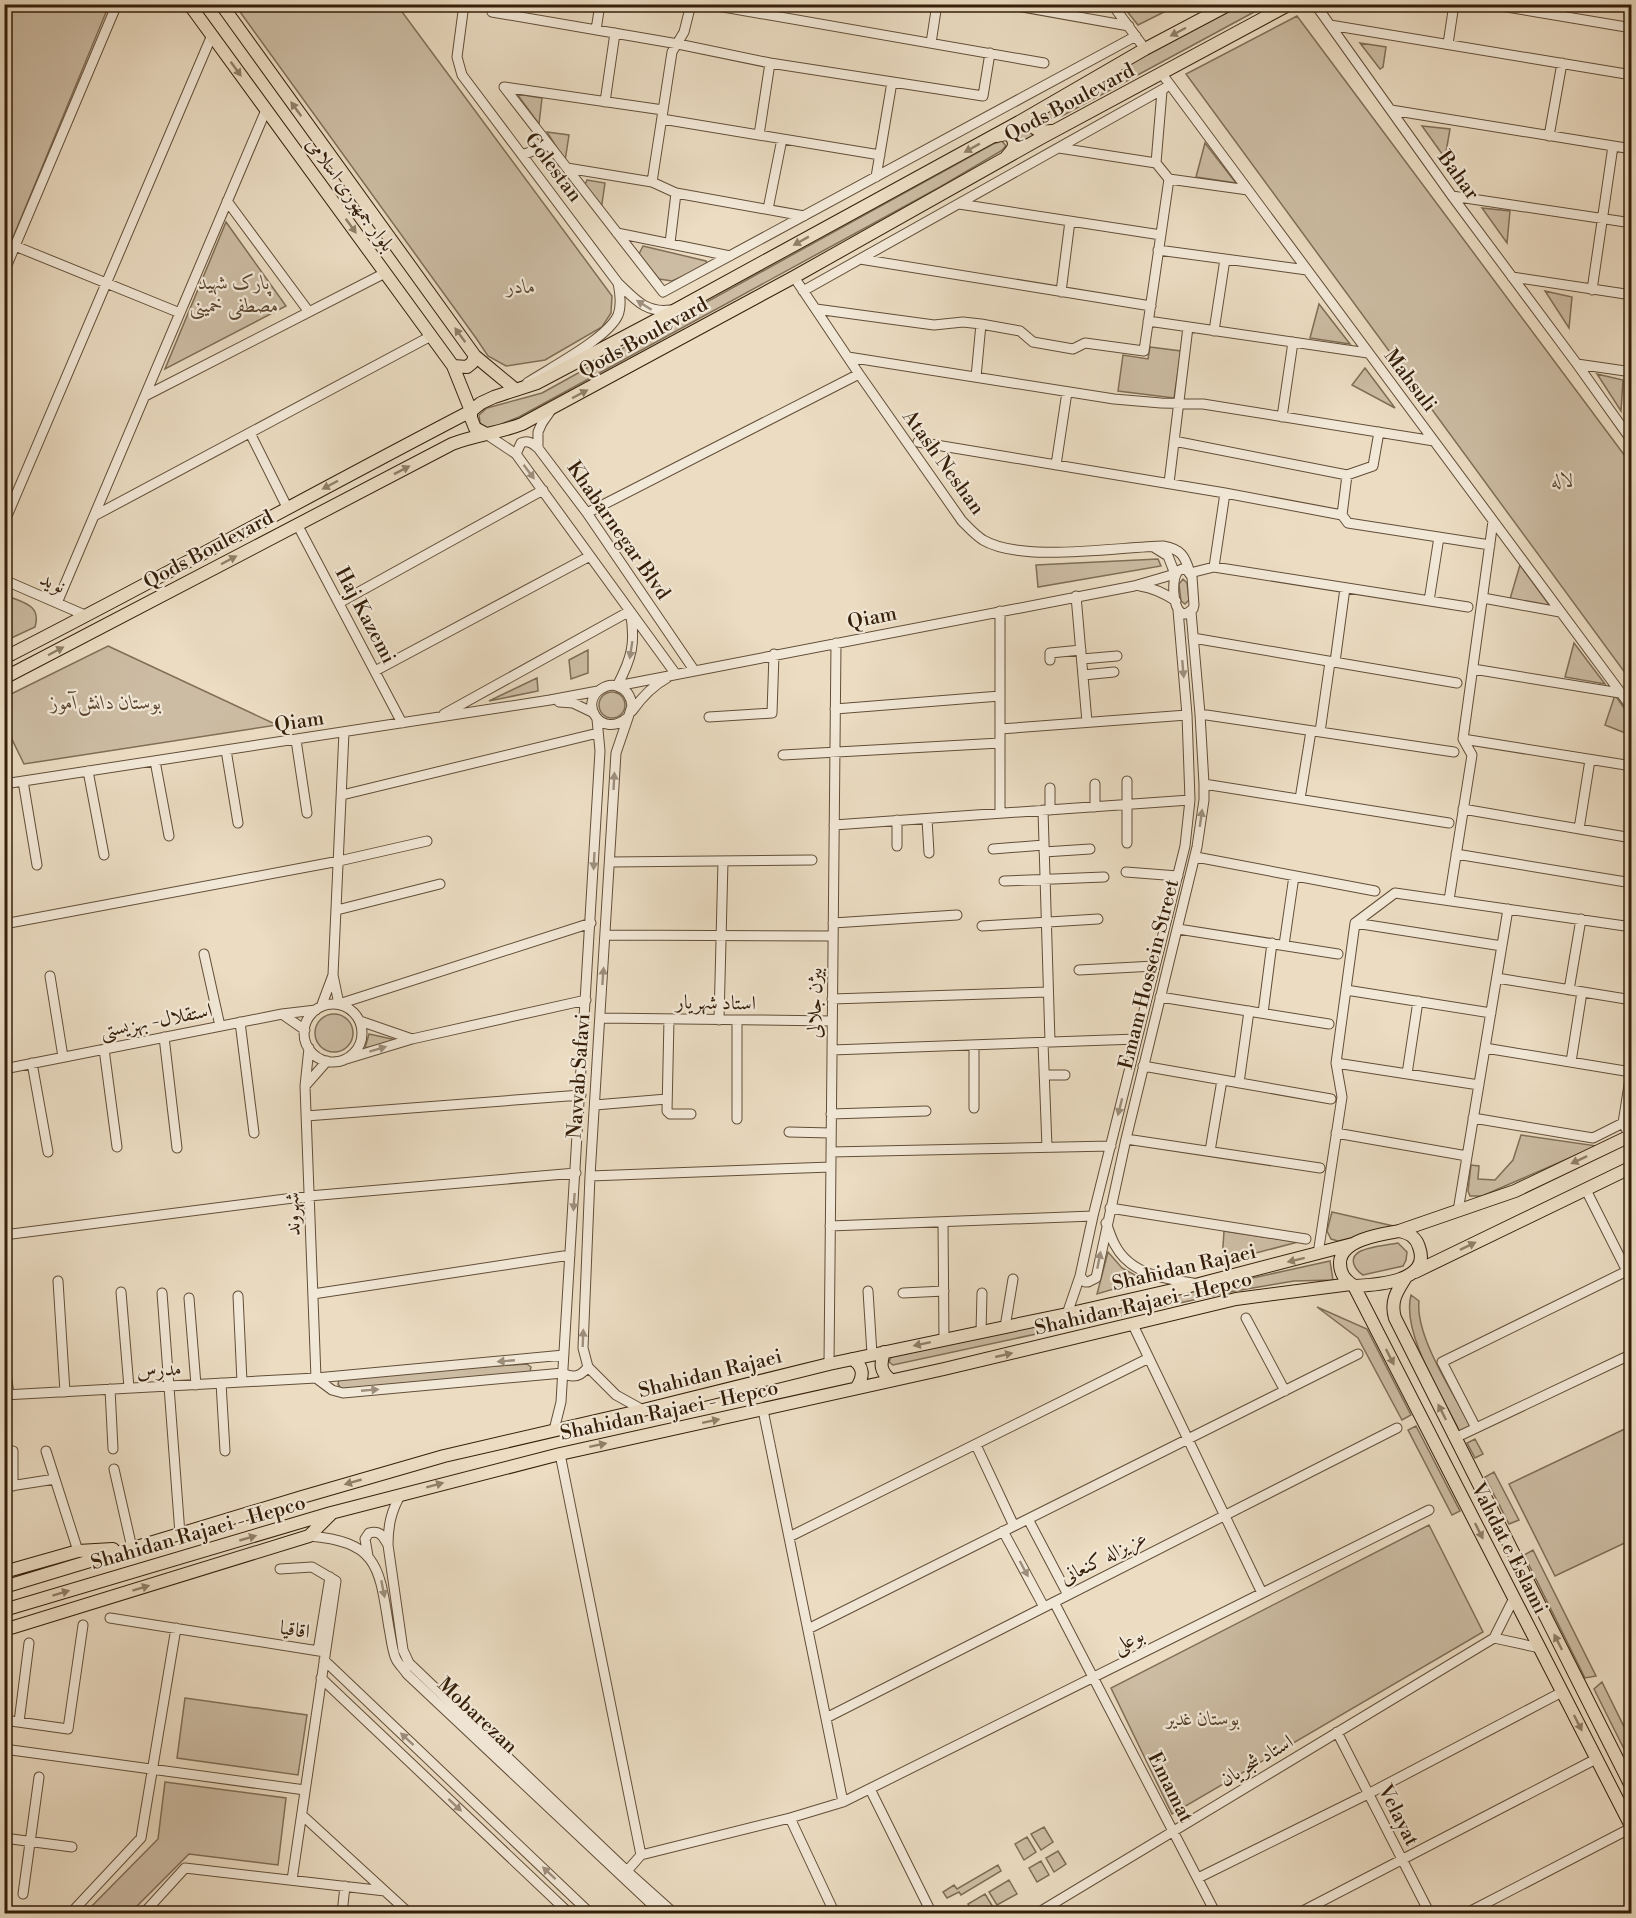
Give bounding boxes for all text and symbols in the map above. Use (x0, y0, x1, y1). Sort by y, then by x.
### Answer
one-way arrow (1170, 27, 1187, 36)
street label: Qods Boulevard (1000, 58, 1140, 148)
one-way arrow (230, 60, 242, 76)
one-way arrow (290, 101, 302, 117)
street label: Golestan (519, 128, 587, 208)
street label: بلوار جمهوری اسلامی (300, 133, 400, 257)
one-way arrow (963, 143, 980, 153)
street label: Bahar (1431, 146, 1484, 206)
one-way arrow (345, 218, 357, 234)
one-way arrow (792, 236, 809, 246)
park label: پارک شهید مصطفی خمینی (189, 271, 279, 320)
park label: مادر (504, 275, 536, 300)
street label: Qods Boulevard (575, 292, 713, 384)
one-way arrow (636, 299, 652, 310)
one-way arrow (454, 327, 466, 343)
street label: Mahsuli (1378, 344, 1442, 418)
one-way arrow (571, 389, 588, 399)
street label: Atash Neshan (896, 405, 989, 520)
street label: Khabarnegar Blvd (561, 457, 675, 606)
one-way arrow (523, 464, 535, 479)
one-way arrow (393, 465, 410, 475)
park label: لاله (1551, 469, 1575, 494)
one-way arrow (321, 480, 338, 490)
street label: Qods Boulevard (139, 505, 279, 595)
one-way arrow (221, 555, 238, 565)
street label: Haj Kazemi (329, 563, 401, 669)
street label: نوید (36, 567, 69, 600)
street label: Qiam (845, 601, 900, 636)
one-way arrow (627, 640, 636, 659)
one-way arrow (48, 647, 65, 656)
one-way arrow (1178, 659, 1188, 678)
park label: بوستان دانش‌آموز (48, 690, 162, 716)
street label: Qiam (273, 706, 326, 739)
one-way arrow (610, 772, 619, 791)
one-way arrow (1197, 809, 1206, 828)
one-way arrow (589, 851, 599, 870)
street label: Emam Hossein Street (1114, 877, 1185, 1072)
one-way arrow (598, 966, 607, 985)
street label: بیژن جلالی (802, 967, 829, 1039)
street label: استاد شهریار (674, 990, 756, 1017)
street label: استقلال- بهزیستی (98, 998, 215, 1046)
street label: Navvab Safavi (563, 1012, 596, 1140)
one-way arrow (369, 1044, 387, 1053)
one-way arrow (1115, 1098, 1125, 1116)
one-way arrow (1570, 1156, 1587, 1165)
street label: شهروند (280, 1192, 307, 1236)
one-way arrow (569, 1193, 578, 1212)
street label: Shahidan Rajaei (1110, 1240, 1259, 1297)
one-way arrow (1460, 1242, 1477, 1251)
one-way arrow (1095, 1250, 1104, 1269)
one-way arrow (1287, 1255, 1305, 1265)
street label: Shahidan Rajaei - Hepco (1032, 1267, 1255, 1342)
one-way arrow (578, 1329, 588, 1348)
one-way arrow (912, 1340, 931, 1349)
street label: Shahidan Rajaei (636, 1344, 785, 1404)
one-way arrow (1385, 1348, 1395, 1366)
one-way arrow (995, 1350, 1013, 1360)
one-way arrow (496, 1356, 515, 1366)
street label: مدرس (136, 1357, 182, 1384)
street label: Shahidan Rajaei - Hepco (558, 1376, 781, 1447)
one-way arrow (360, 1385, 379, 1395)
one-way arrow (1437, 1403, 1447, 1420)
one-way arrow (702, 1416, 721, 1425)
one-way arrow (589, 1440, 607, 1450)
one-way arrow (344, 1478, 362, 1487)
street label: Vahdat e Eslami (1464, 1478, 1553, 1619)
one-way arrow (426, 1480, 444, 1490)
street label: Shahidan Rajaei - Hepco (88, 1491, 309, 1576)
one-way arrow (1475, 1522, 1484, 1539)
street label: عزیزاله کنعانی (1056, 1526, 1151, 1591)
one-way arrow (239, 1533, 257, 1542)
one-way arrow (1019, 1561, 1029, 1578)
one-way arrow (379, 1580, 388, 1599)
one-way arrow (132, 1583, 150, 1592)
one-way arrow (52, 1588, 70, 1597)
street label: اقاقیا (278, 1616, 312, 1645)
street label: بوعلی (1109, 1623, 1149, 1660)
one-way arrow (1553, 1634, 1563, 1651)
street label: Mobarezan (432, 1673, 522, 1760)
park label: بوستان غدیر (1164, 1707, 1240, 1732)
one-way arrow (1573, 1715, 1583, 1732)
street label: استاد شجریان (1215, 1730, 1298, 1793)
one-way arrow (400, 1732, 415, 1746)
street label: Emamat (1141, 1748, 1198, 1827)
street label: Velayat (1371, 1780, 1424, 1851)
one-way arrow (448, 1797, 462, 1811)
one-way arrow (541, 1866, 556, 1880)

